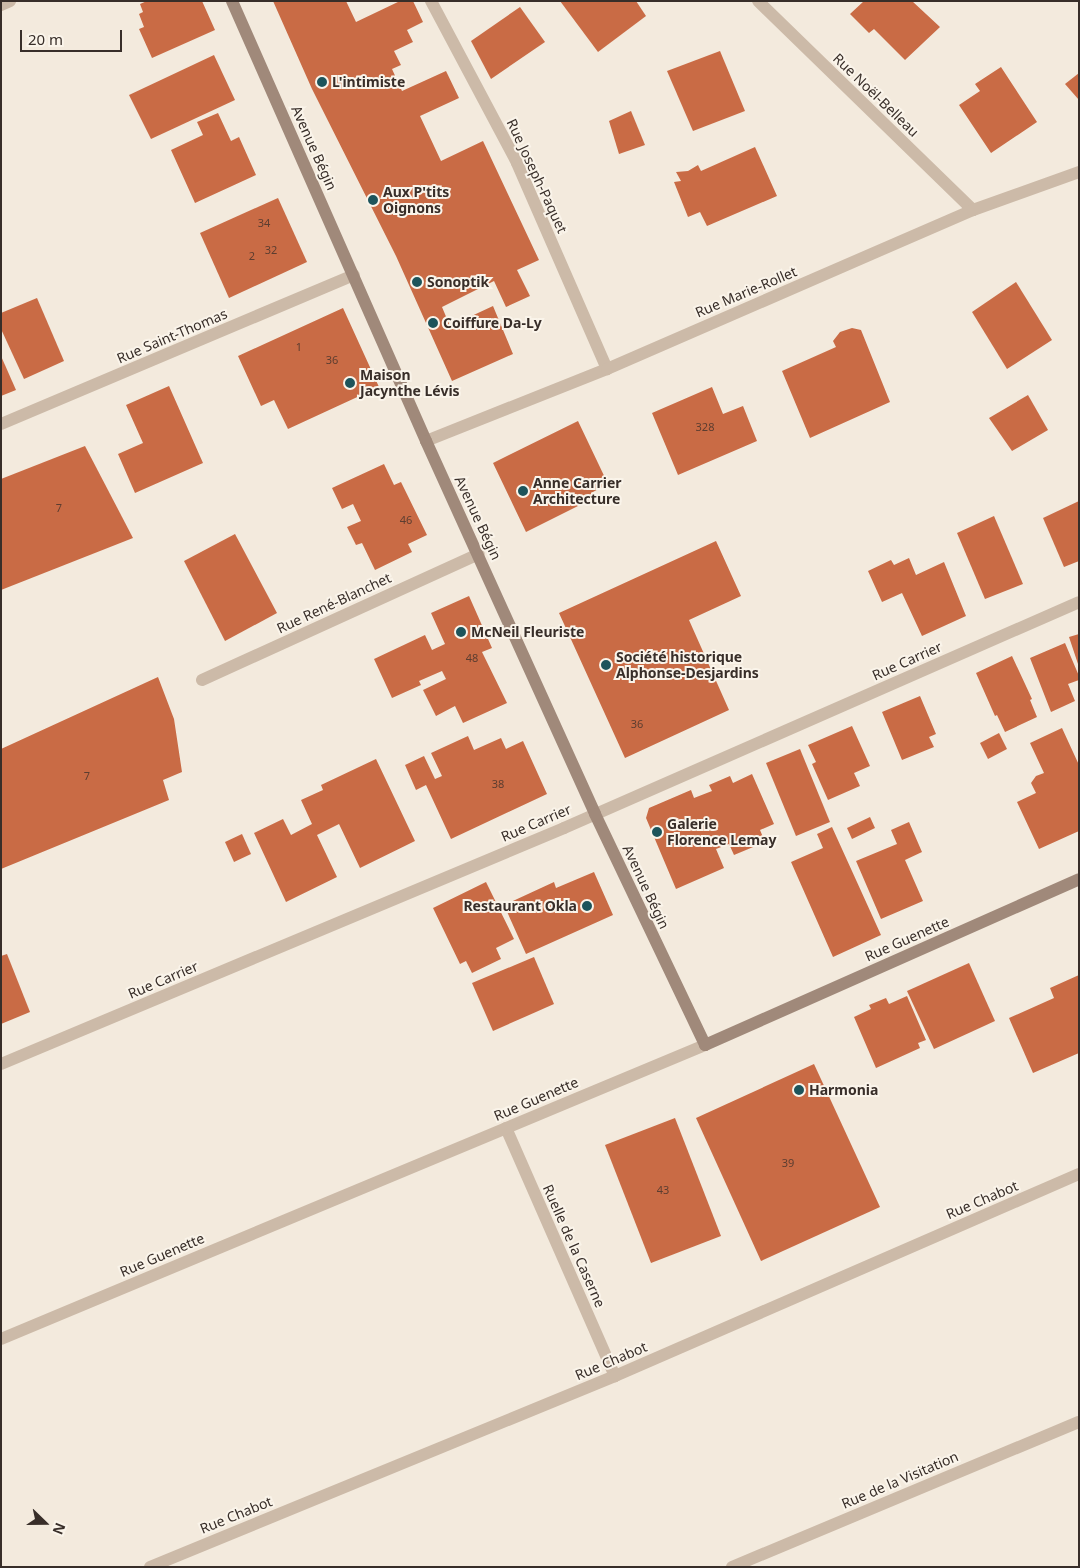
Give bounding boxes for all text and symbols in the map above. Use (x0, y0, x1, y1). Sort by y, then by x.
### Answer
scale bar (22, 20, 125, 52)
text: 20 m (28, 29, 63, 49)
street label: Rue Noël-Belleau (830, 50, 922, 140)
place label: L'intimiste (332, 74, 405, 90)
marker: L'intimiste (316, 76, 328, 88)
street label: Avenue Bégin (288, 103, 340, 193)
street label: Rue Joseph-Paquet (503, 116, 571, 236)
place label: Aux P'tits Oignons (383, 184, 449, 216)
marker: Aux P'tits Oignons (367, 194, 379, 206)
house number: 34 (258, 216, 270, 230)
house number: 32 (265, 243, 277, 257)
house number: 2 (249, 249, 255, 263)
street label: Rue Marie-Rollet (693, 263, 799, 321)
place label: Sonoptik (427, 274, 489, 290)
marker: Sonoptik (411, 276, 423, 288)
street label: Rue Saint-Thomas (114, 305, 230, 367)
place label: Coiffure Da-Ly (443, 315, 542, 331)
marker: Coiffure Da-Ly (427, 317, 439, 329)
house number: 1 (296, 340, 302, 354)
house number: 36 (326, 353, 338, 367)
place label: Maison Jacynthe Lévis (360, 367, 460, 400)
marker: Maison Jacynthe Lévis (344, 377, 356, 389)
house number: 328 (696, 420, 714, 434)
street label: Avenue Bégin (451, 473, 505, 563)
place label: Anne Carrier Architecture (533, 475, 622, 508)
marker: Anne Carrier Architecture (517, 485, 529, 497)
house number: 7 (56, 501, 62, 515)
house number: 46 (400, 513, 412, 527)
street label: Rue René-Blanchet (274, 569, 394, 637)
place label: McNeil Fleuriste (471, 624, 584, 640)
marker: McNeil Fleuriste (455, 626, 467, 638)
street label: Rue Carrier (870, 638, 944, 684)
place label: Société historique Alphonse-Desjardins (616, 649, 759, 682)
house number: 48 (466, 651, 478, 665)
marker: Société historique Alphonse-Desjardins (600, 659, 612, 671)
house number: 36 (631, 717, 643, 731)
house number: 7 (84, 769, 90, 783)
house number: 38 (492, 777, 504, 791)
street label: Rue Carrier (498, 801, 574, 845)
place label: Galerie Florence Lemay (667, 816, 776, 849)
marker: Galerie Florence Lemay (651, 826, 663, 838)
street label: Avenue Bégin (619, 842, 673, 932)
place label: Restaurant Okla (463, 898, 577, 914)
marker: Restaurant Okla (581, 900, 593, 912)
street label: Rue Guenette (862, 913, 952, 965)
street label: Rue Carrier (125, 958, 201, 1002)
street label: Rue Guenette (491, 1074, 581, 1124)
place label: Harmonia (809, 1082, 878, 1098)
marker: Harmonia (793, 1084, 805, 1096)
house number: 39 (782, 1156, 794, 1170)
street label: Rue Chabot (944, 1177, 1020, 1223)
street label: Ruelle de la Caserne (539, 1182, 609, 1310)
house number: 43 (657, 1183, 669, 1197)
street label: Rue Guenette (117, 1230, 207, 1280)
street label: Rue Chabot (573, 1338, 649, 1384)
street label: Rue de la Visitation (839, 1448, 961, 1512)
street label: Rue Chabot (197, 1493, 275, 1537)
north arrow (20, 1498, 70, 1548)
text: N (48, 1520, 70, 1538)

